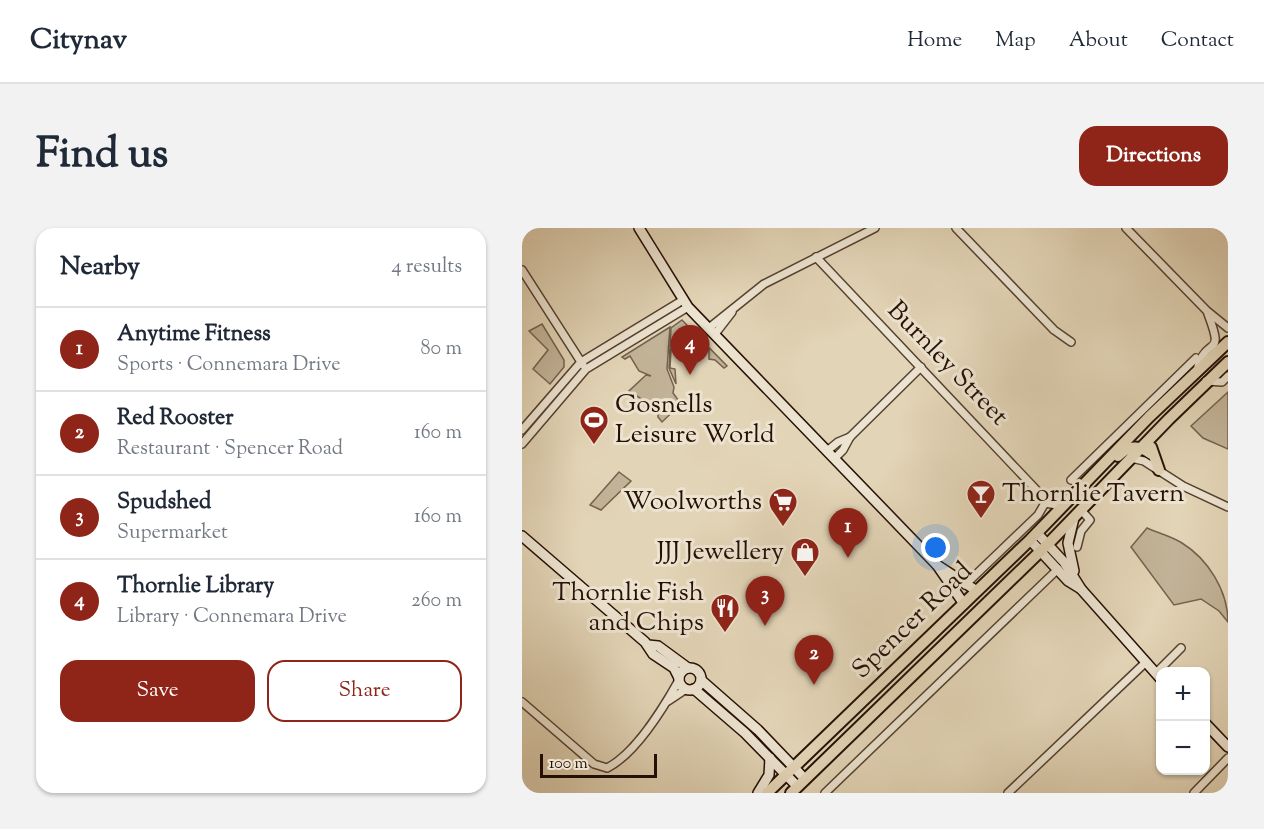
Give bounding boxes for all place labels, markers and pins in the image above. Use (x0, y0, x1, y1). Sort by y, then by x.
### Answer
pin: 4 (670, 326, 710, 375)
place label: Gosnells Leisure World (615, 387, 775, 454)
sports icon: Gosnells Leisure World (578, 404, 610, 446)
place label: Thornlie Tavern (1002, 476, 1184, 513)
bar icon: Thornlie Tavern (965, 478, 997, 520)
place label: Woolworths (623, 484, 762, 521)
supermarket icon: Woolworths (767, 486, 799, 528)
pin: 1 (828, 508, 868, 558)
place label: JJJ Jewellery (655, 534, 784, 571)
shop icon: JJJ Jewellery (789, 536, 821, 578)
place label: Thornlie Fish and Chips (552, 575, 704, 642)
pin: 3 (746, 576, 784, 626)
restaurant icon: Thornlie Fish and Chips (709, 592, 741, 634)
pin: 2 (794, 636, 834, 685)

